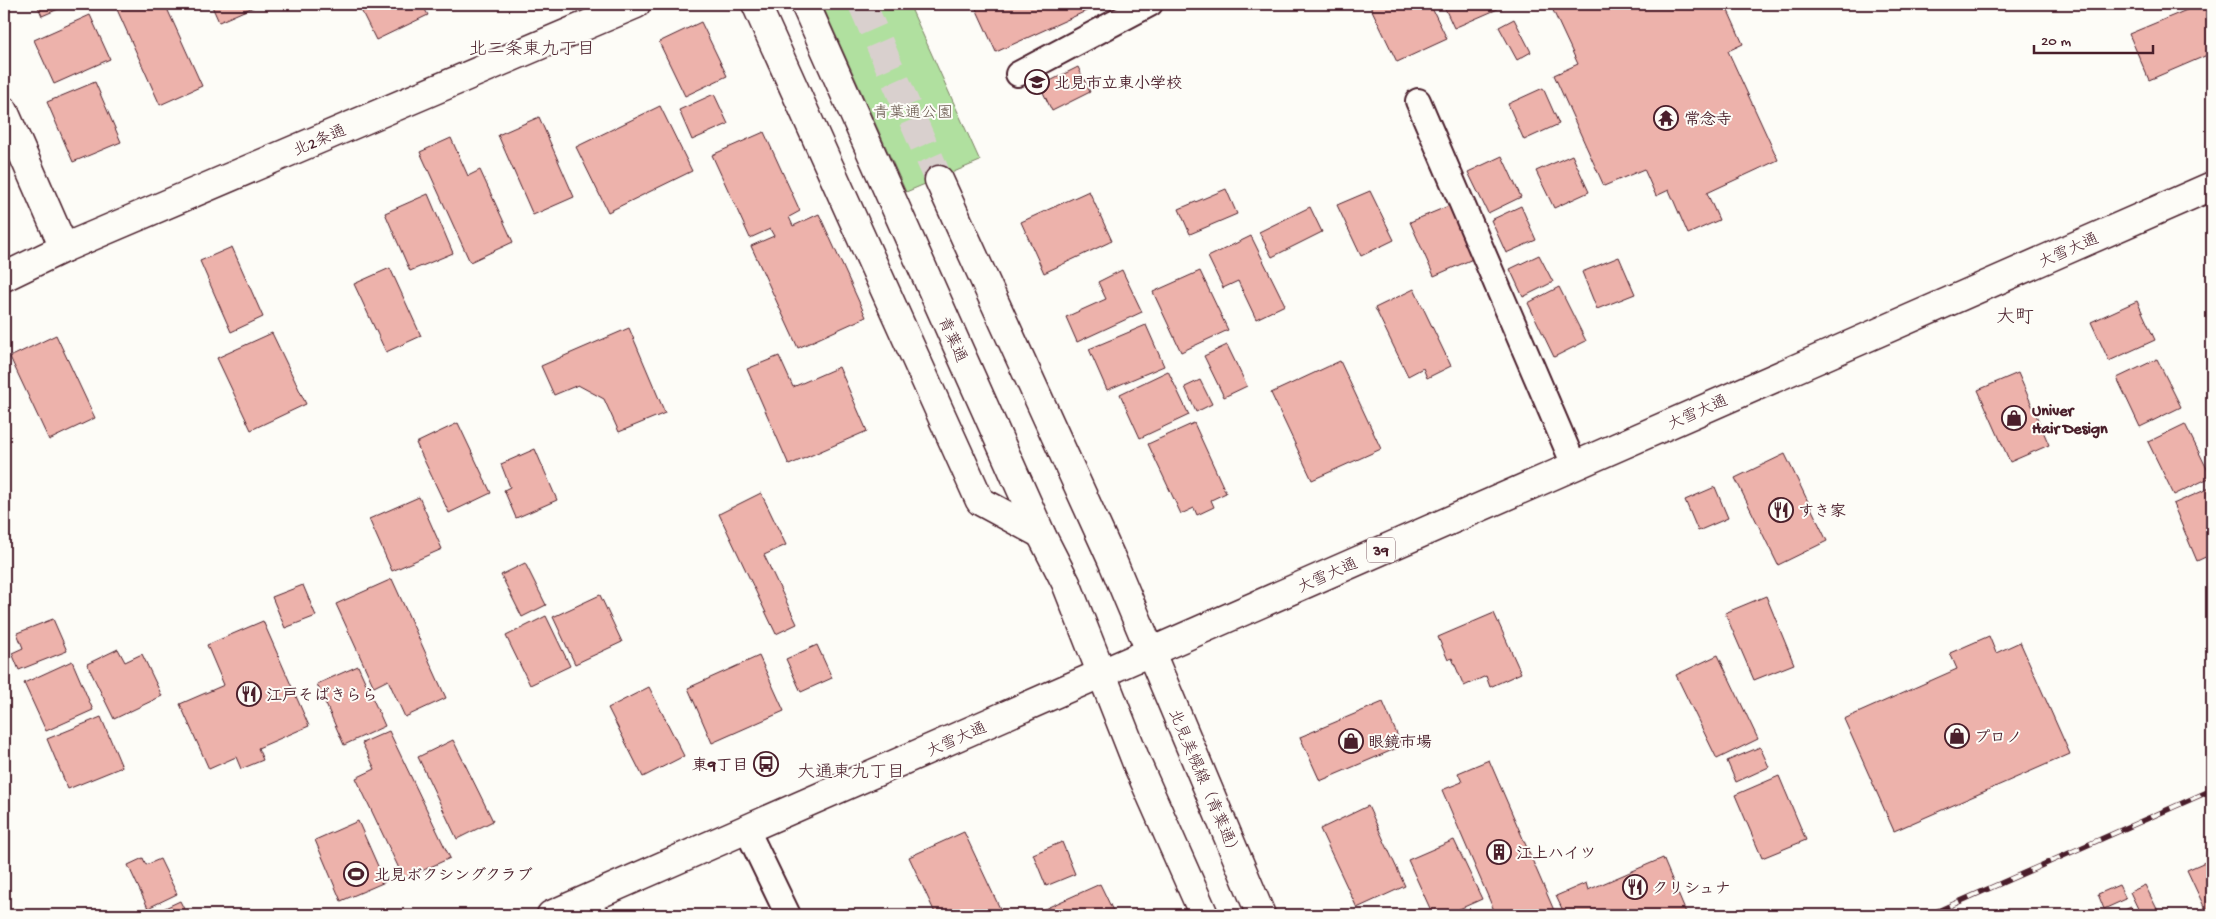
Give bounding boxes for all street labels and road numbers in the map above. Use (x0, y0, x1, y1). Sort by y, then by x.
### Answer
street label: 北2条通 (291, 122, 350, 162)
street label: 大雪大通 (2036, 230, 2103, 274)
street label: 青葉通 (932, 314, 971, 366)
street label: 大雪大通 (1665, 392, 1732, 436)
road number: 39 (1367, 538, 1395, 562)
street label: 大雪大通 (1295, 555, 1362, 599)
street label: 北見美幌線（青葉通） (1163, 706, 1245, 862)
street label: 大雪大通 (924, 719, 991, 763)

